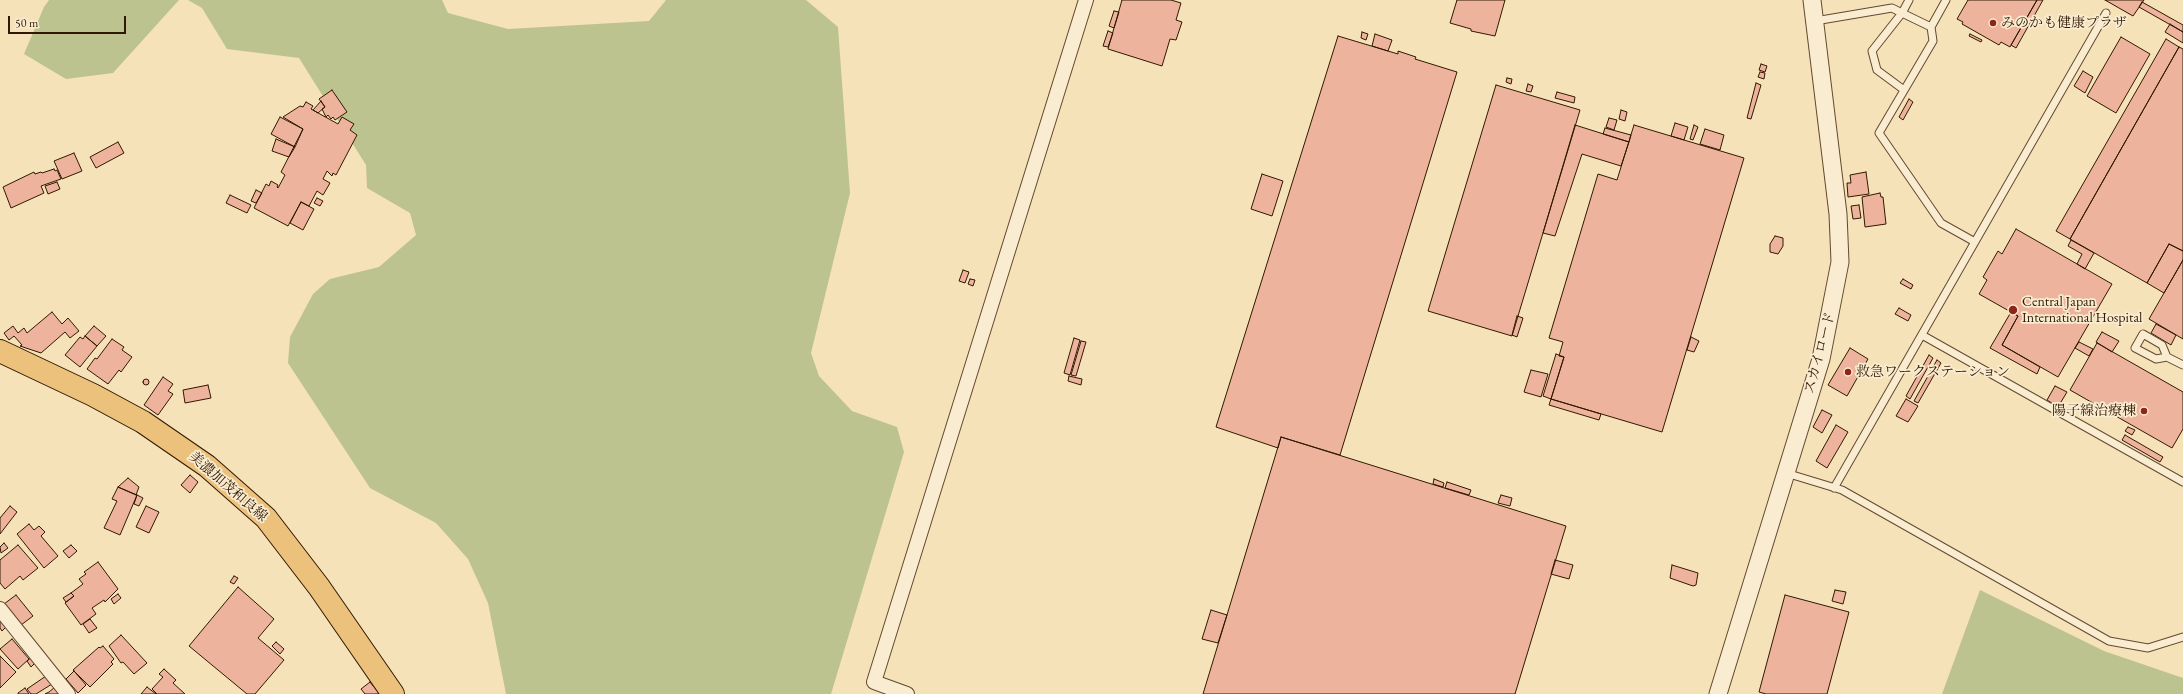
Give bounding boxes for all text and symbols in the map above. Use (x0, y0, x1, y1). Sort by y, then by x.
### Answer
scale bar (10, 8, 128, 34)
text: 50 m (15, 15, 38, 31)
place label: みのかも健康プラザ (2001, 15, 2127, 31)
marker: みのかも健康プラザ (1988, 18, 1998, 28)
place label: Central Japan International Hospital (2022, 294, 2142, 326)
marker: Central Japan International Hospital (2007, 304, 2019, 316)
street label: スカイロード (1801, 310, 1839, 396)
place label: 救急ワークステーション (1856, 364, 2010, 380)
marker: 救急ワークステーション (1843, 367, 1853, 377)
place label: 陽子線治療棟 (2052, 403, 2136, 419)
marker: 陽子線治療棟 (2139, 406, 2149, 416)
street label: 美濃加茂和良線 (186, 449, 270, 525)

